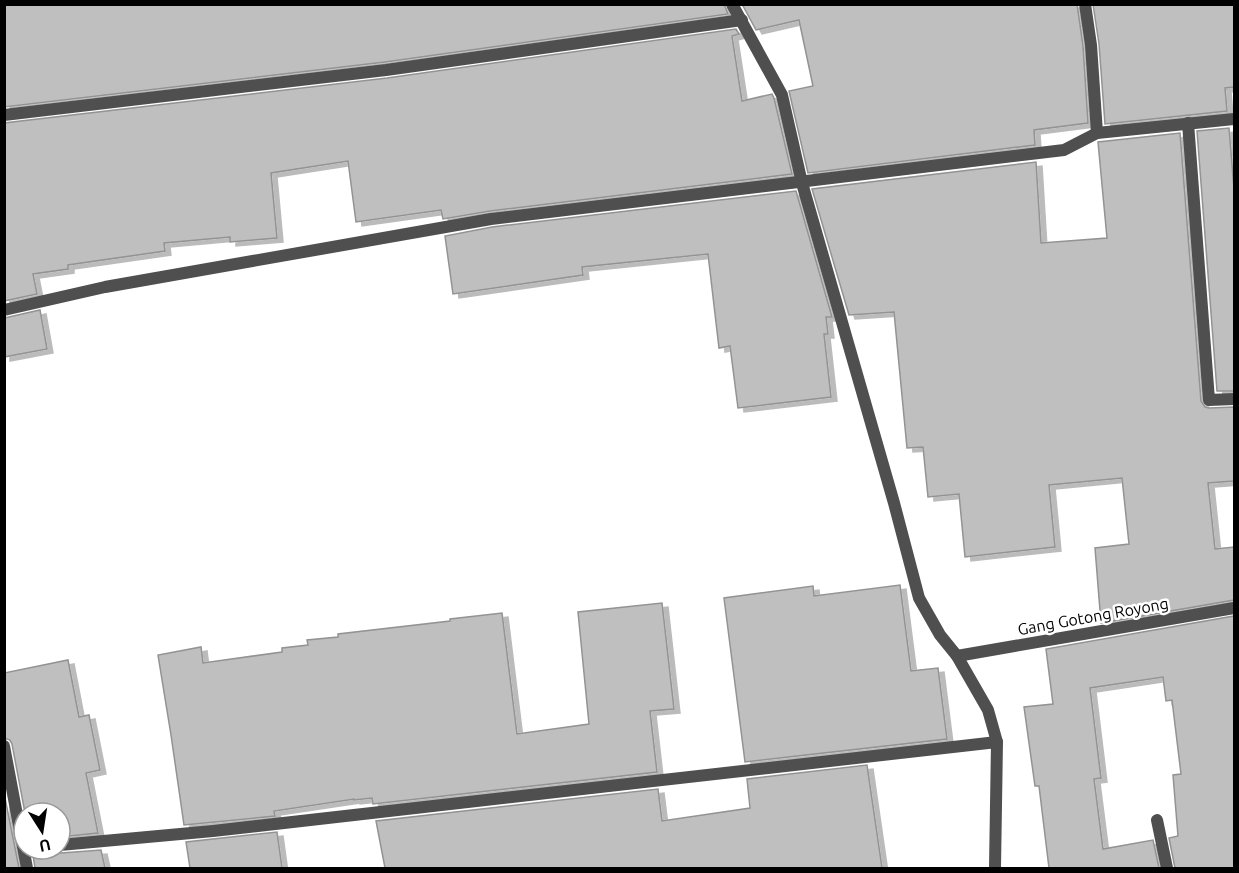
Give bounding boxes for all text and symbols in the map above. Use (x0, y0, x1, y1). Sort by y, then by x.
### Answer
street label: Gang Gotong Royong (1016, 594, 1170, 638)
north arrow (12, 801, 72, 861)
text: U (38, 836, 52, 856)

